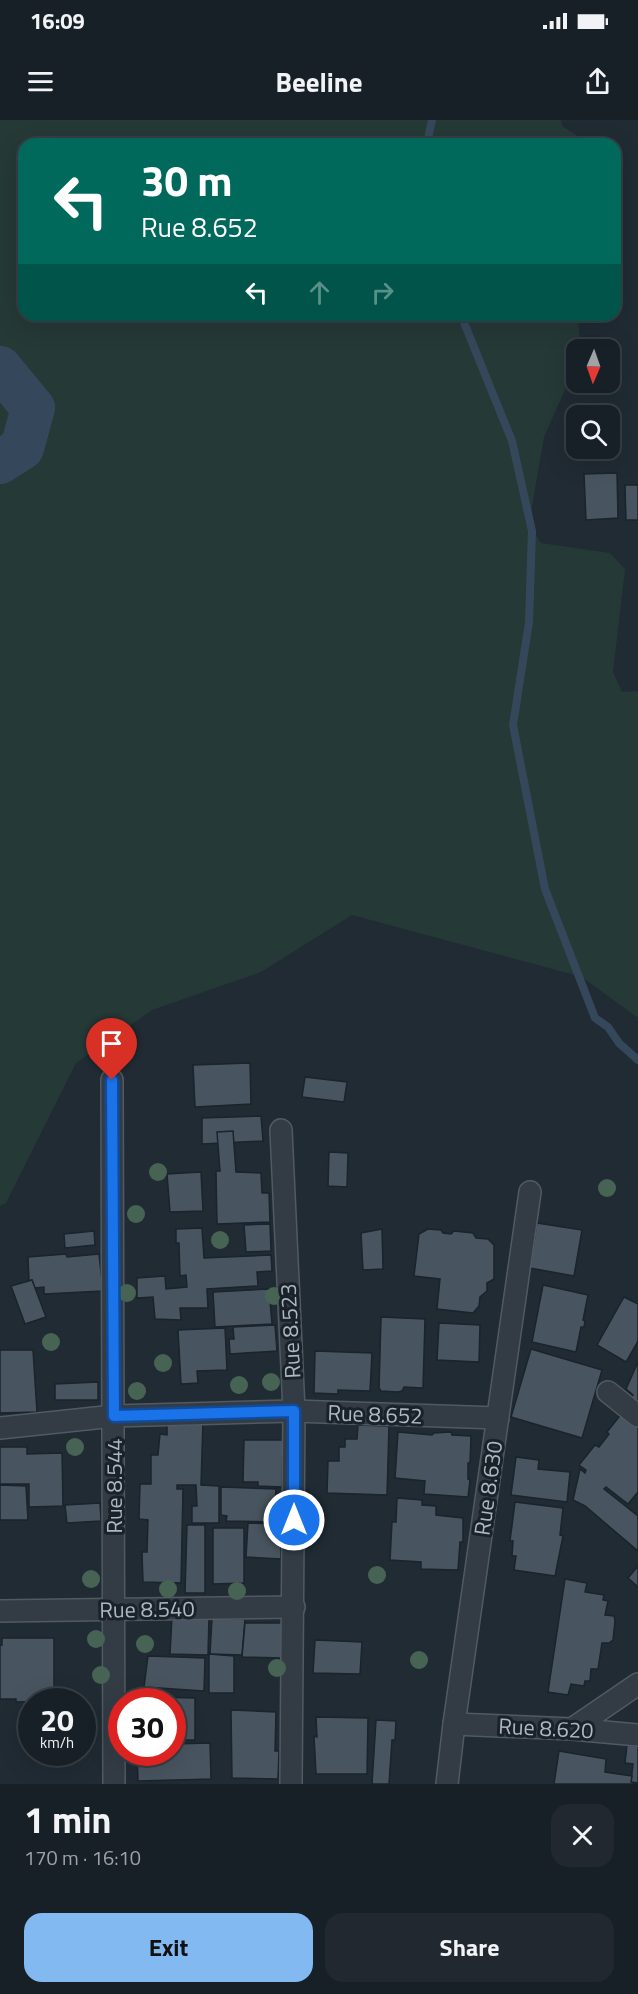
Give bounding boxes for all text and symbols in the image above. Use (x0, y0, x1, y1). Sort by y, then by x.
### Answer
text: 16:09 (30, 4, 85, 38)
text: Beeline (276, 61, 362, 102)
icon: menu (24, 65, 57, 98)
icon: share (581, 65, 614, 98)
text: 30 m (141, 148, 233, 212)
icon: left (42, 162, 120, 240)
text: Rue 8.652 (141, 206, 258, 247)
icon: left (240, 276, 273, 309)
icon: ahead (303, 276, 336, 309)
icon: right (366, 276, 399, 309)
north arrow (566, 339, 620, 393)
map controls (566, 339, 620, 459)
button: search (566, 405, 620, 459)
pin (86, 1018, 137, 1080)
icon: arrive (95, 1027, 128, 1060)
street label: Rue 8.523 (271, 1283, 309, 1379)
street label: Rue 8.652 (327, 1395, 423, 1433)
street label: Rue 8.544 (97, 1438, 131, 1534)
street label: Rue 8.630 (465, 1439, 511, 1537)
position arrow (262, 1488, 326, 1552)
street label: Rue 8.540 (99, 1591, 195, 1627)
speed limit sign: 30 (108, 1688, 186, 1766)
text: 20 (40, 1697, 74, 1743)
street label: Rue 8.620 (498, 1709, 594, 1747)
text: km/h (40, 1731, 74, 1754)
text: 1 min (24, 1792, 111, 1847)
button: close (551, 1804, 614, 1867)
text: 170 m · 16:10 (24, 1842, 141, 1873)
button: Exit (24, 1913, 313, 1982)
button: Share (325, 1913, 614, 1982)

